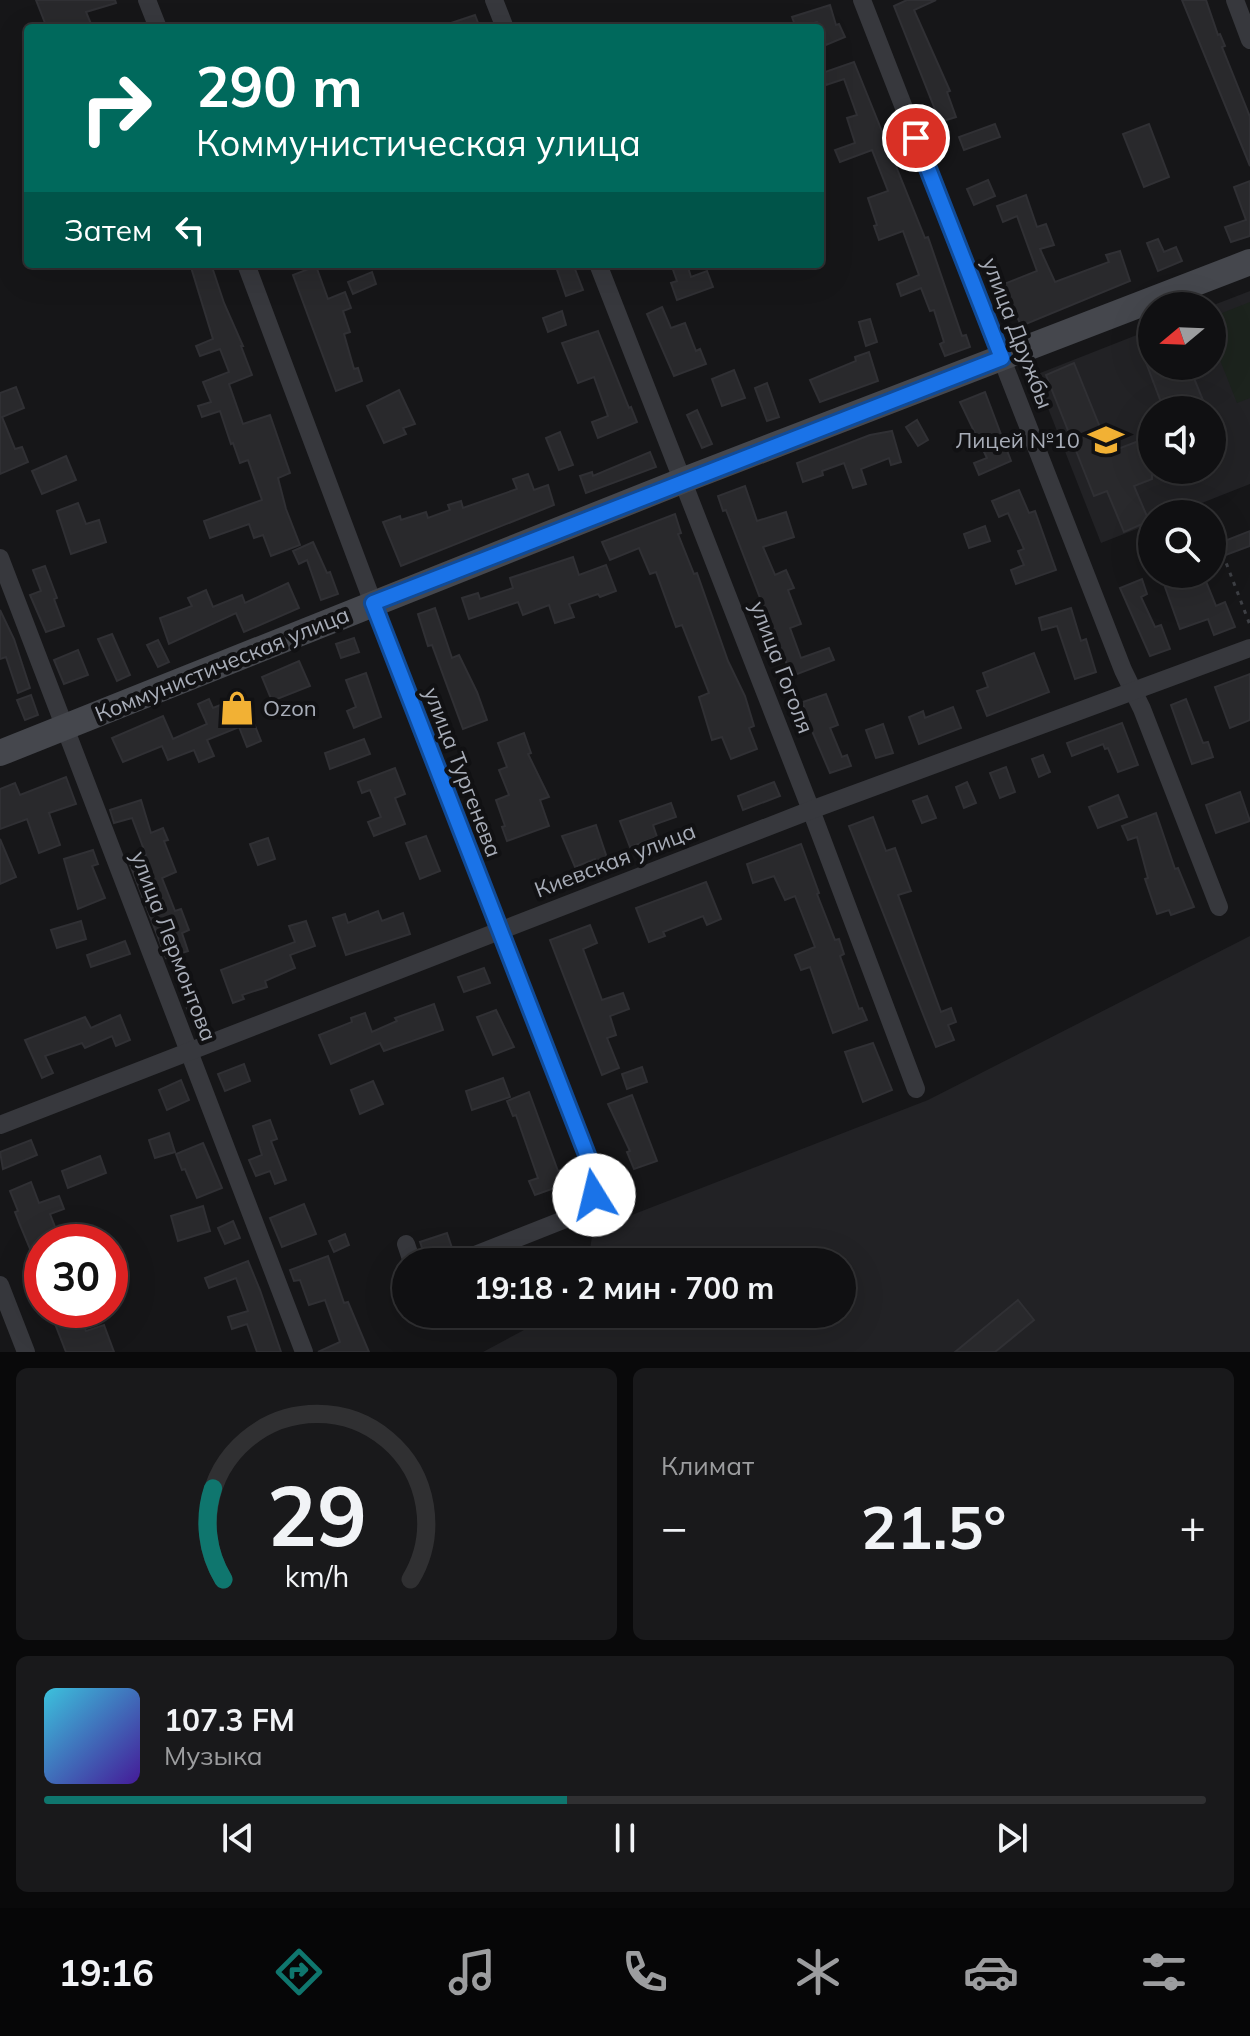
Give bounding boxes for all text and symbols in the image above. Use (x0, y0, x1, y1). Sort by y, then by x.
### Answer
text: 290 m (196, 51, 363, 121)
icon: right (64, 56, 168, 160)
pin (882, 104, 950, 172)
icon: arrive (894, 116, 938, 160)
text: Коммунистическая улица (196, 120, 641, 165)
icon: left (168, 208, 212, 252)
text: Затем (64, 211, 152, 249)
street label: улица Дружбы (976, 253, 1060, 413)
north arrow (1138, 292, 1226, 380)
map controls (1138, 292, 1226, 588)
button: sound (1138, 396, 1226, 484)
school or university icon: Лицей №10 (1087, 421, 1125, 459)
place label: Лицей №10 (955, 426, 1080, 454)
button: search (1138, 500, 1226, 588)
street label: улица Гоголя (744, 597, 820, 737)
street label: Коммунистическая улица (91, 600, 353, 728)
street label: улица Тургенева (418, 683, 508, 861)
shop icon: Ozon (218, 689, 256, 727)
place label: Ozon (263, 694, 317, 722)
street label: Киевская улица (530, 816, 700, 904)
street label: улица Лермонтова (125, 847, 223, 1045)
position arrow (552, 1153, 636, 1237)
speed limit sign: 30 (24, 1224, 128, 1328)
text: 19:18 · 2 мин · 700 m (474, 1269, 774, 1307)
text: Климат (661, 1449, 754, 1482)
text: 29 (267, 1462, 366, 1567)
text: 21.5° (861, 1489, 1006, 1564)
text: − (661, 1499, 687, 1554)
text: + (1180, 1499, 1206, 1554)
text: km/h (284, 1558, 349, 1594)
text: 107.3 FM (164, 1701, 295, 1739)
text: Музыка (164, 1739, 263, 1772)
icon: previous (216, 1816, 260, 1860)
icon: pause (603, 1816, 647, 1860)
icon: next (990, 1816, 1034, 1860)
icon: directions (271, 1944, 327, 2000)
icon: music (444, 1944, 500, 2000)
icon: phone (617, 1944, 673, 2000)
icon: climate (790, 1944, 846, 2000)
icon: car (963, 1944, 1019, 2000)
icon: filters (1136, 1944, 1192, 2000)
text: 19:16 (58, 1950, 154, 1995)

